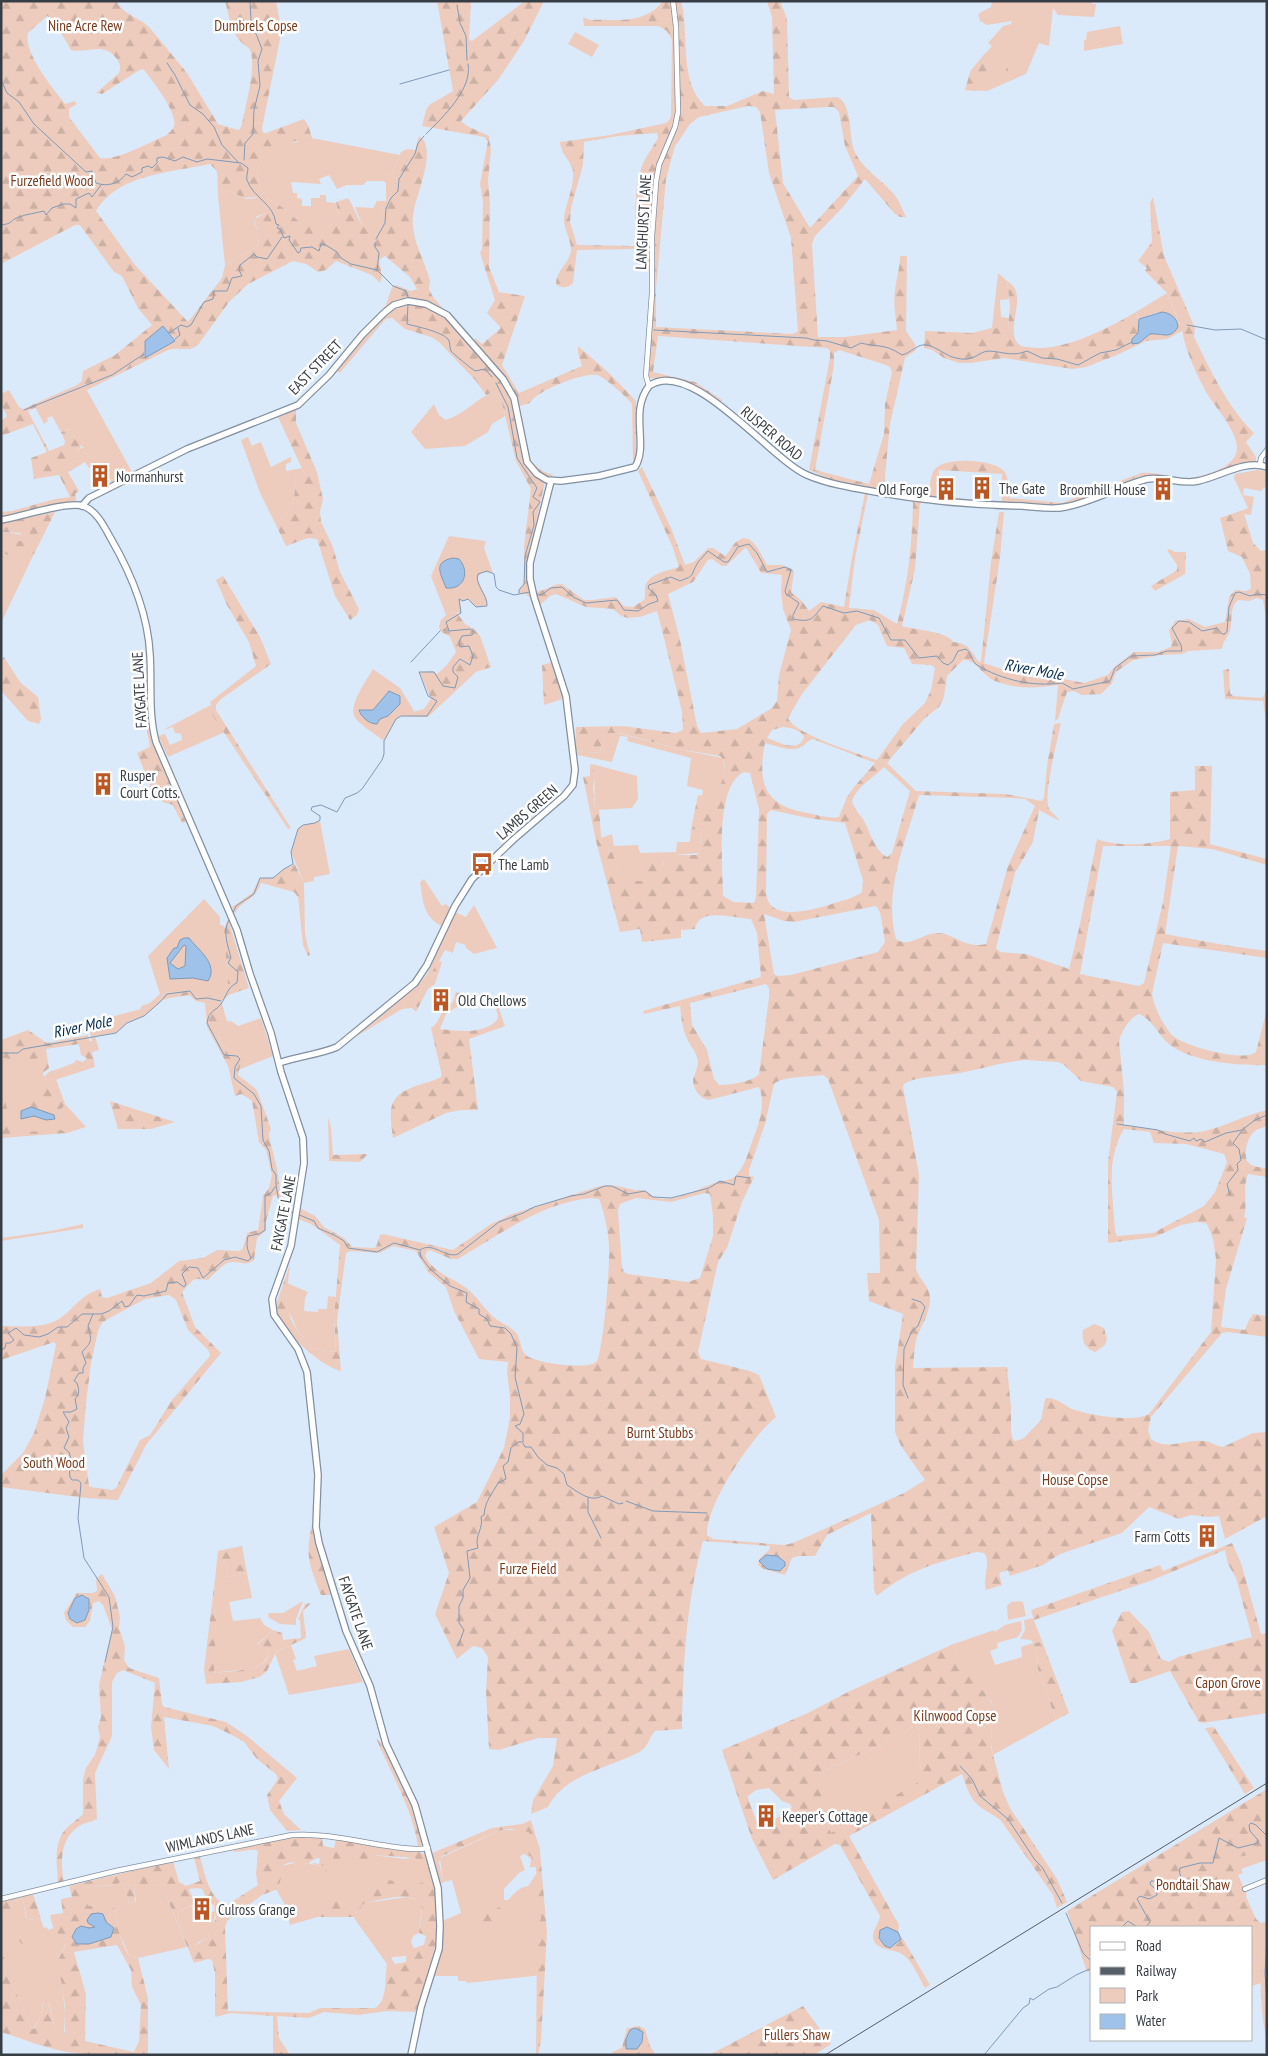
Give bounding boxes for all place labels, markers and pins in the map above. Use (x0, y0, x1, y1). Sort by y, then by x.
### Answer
building icon: Normanhurst (87, 463, 113, 489)
place label: Normanhurst (116, 467, 183, 486)
building icon: The Gate (969, 475, 995, 501)
building icon: Old Forge (933, 476, 959, 502)
building icon: Broomhill House (1150, 476, 1176, 502)
place label: The Gate (999, 479, 1045, 498)
place label: Old Forge (878, 480, 929, 499)
place label: Broomhill House (1060, 480, 1146, 499)
place label: Rusper Court Cotts. (120, 766, 180, 802)
building icon: Rusper Court Cotts. (90, 771, 116, 797)
bus stop icon: The Lamb (469, 851, 495, 877)
place label: The Lamb (498, 855, 549, 874)
building icon: Old Chellows (428, 987, 454, 1013)
place label: Old Chellows (458, 991, 526, 1010)
building icon: Farm Cotts (1194, 1523, 1220, 1549)
place label: Farm Cotts (1134, 1527, 1190, 1546)
building icon: Keeper's Cottage (753, 1803, 779, 1829)
place label: Keeper's Cottage (782, 1807, 868, 1826)
building icon: Culross Grange (189, 1896, 215, 1922)
place label: Culross Grange (218, 1900, 295, 1919)

